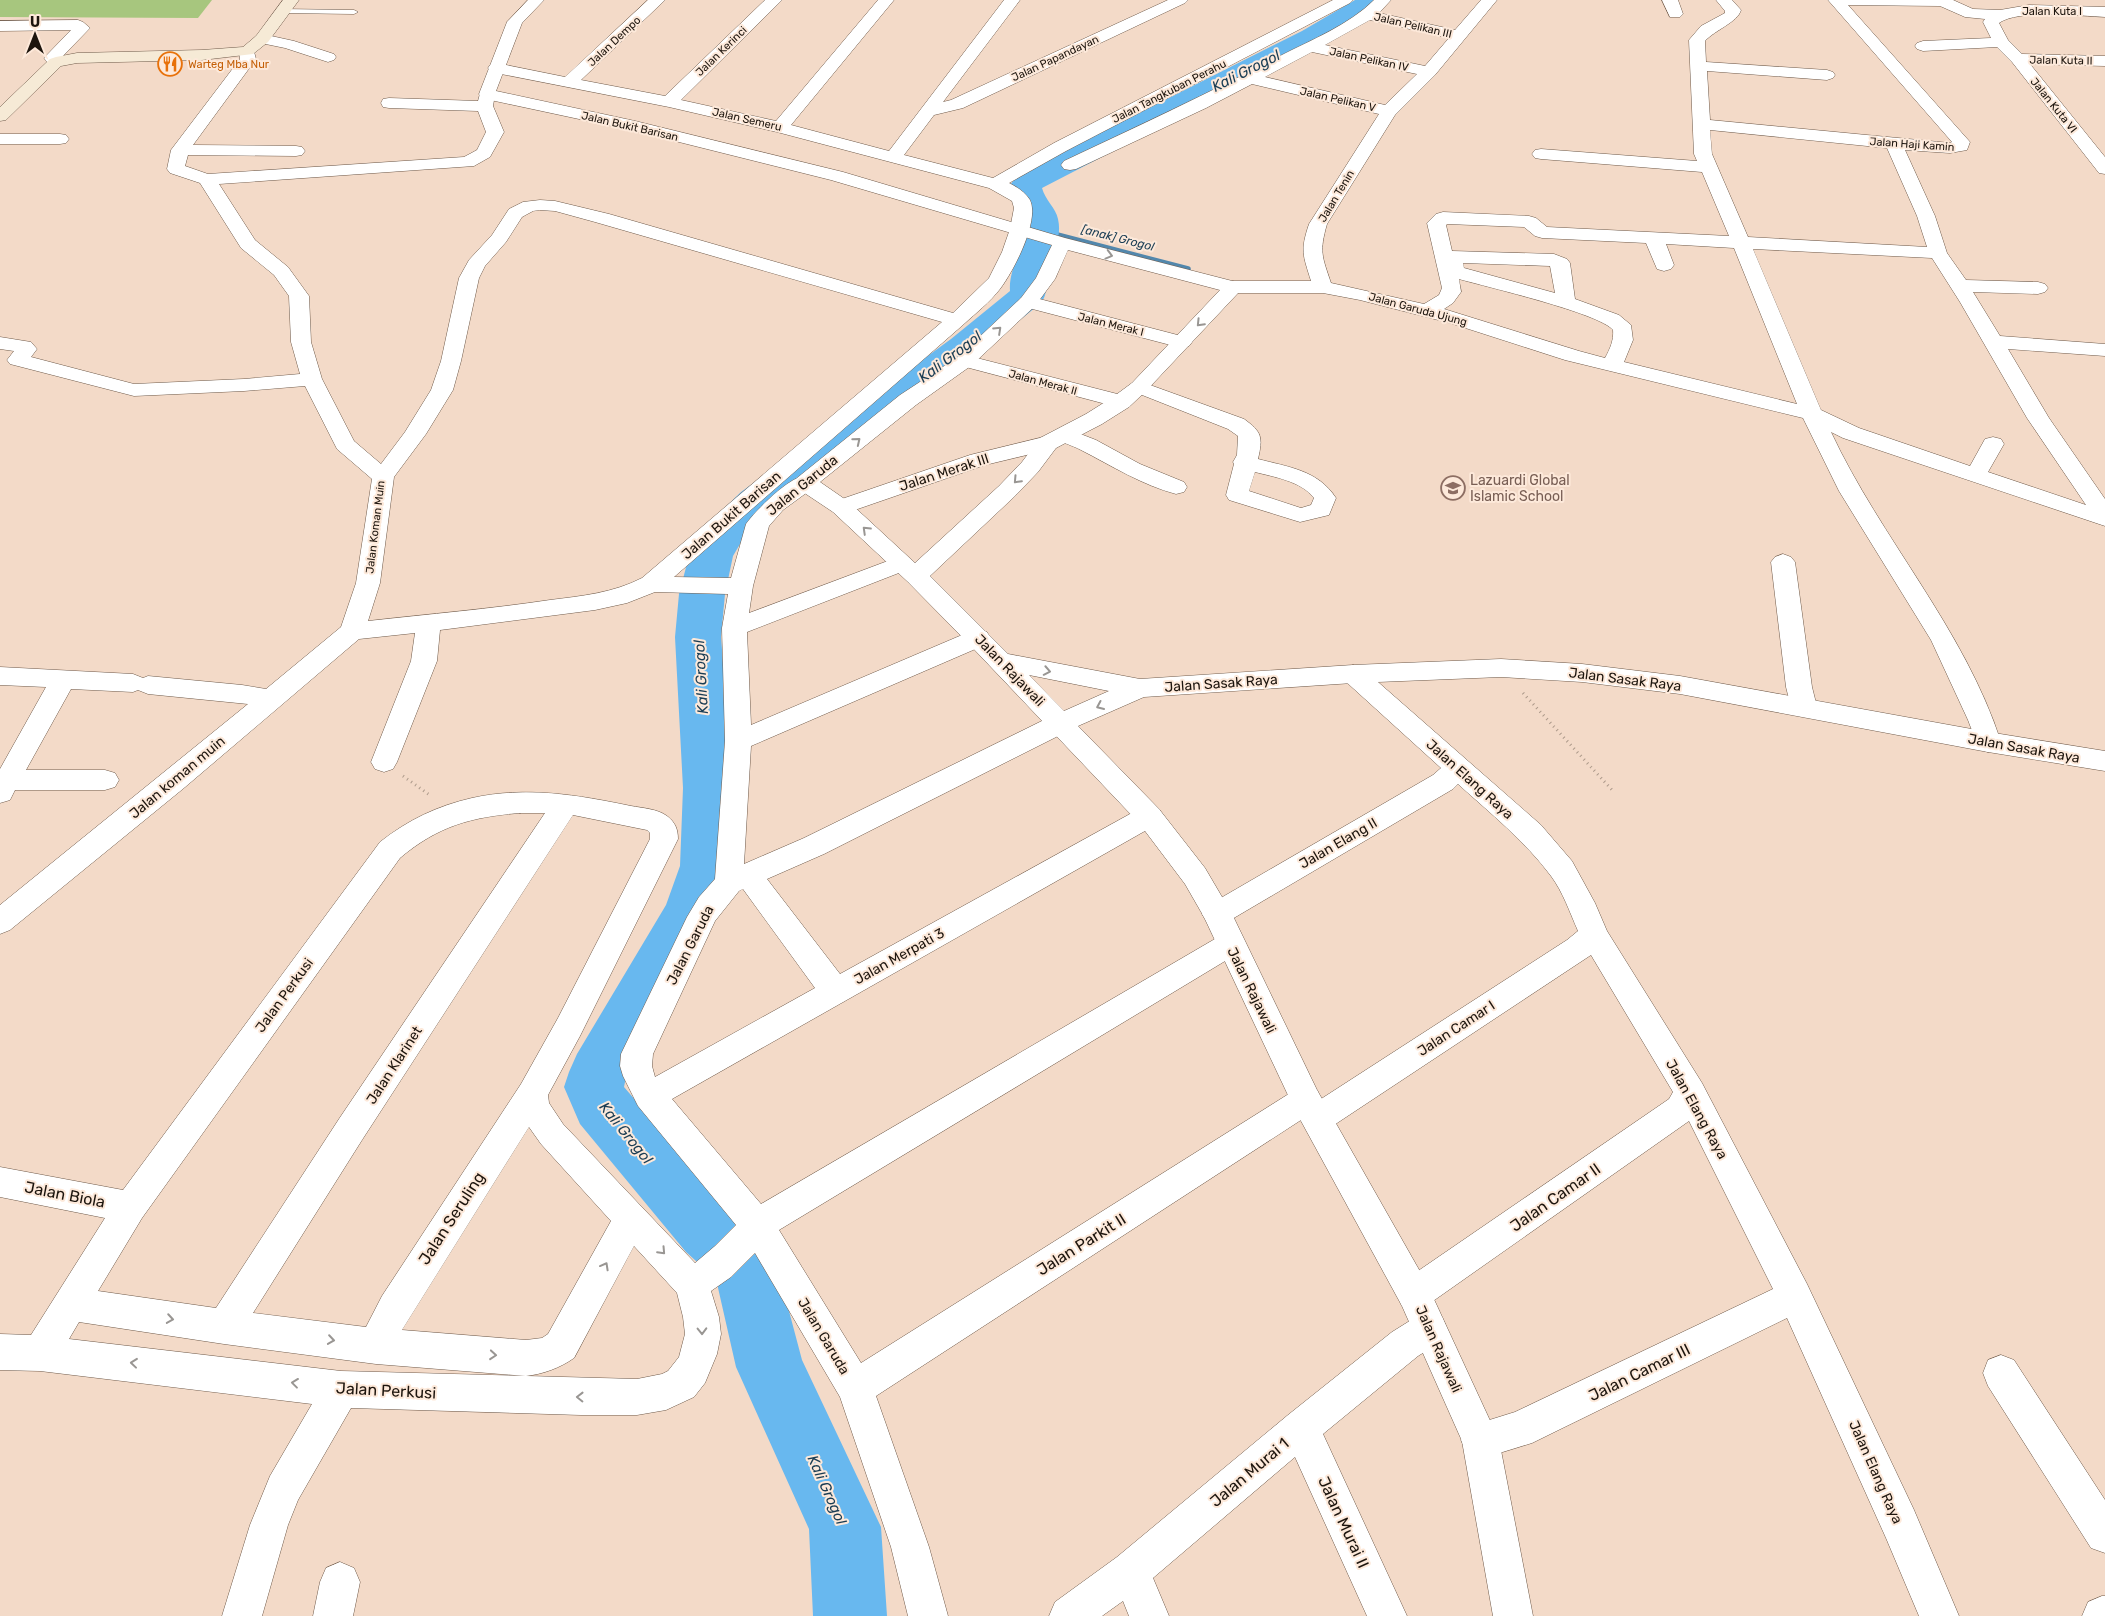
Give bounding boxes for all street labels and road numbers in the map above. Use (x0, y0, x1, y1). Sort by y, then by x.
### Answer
street label: Jalan Kuta I (2022, 5, 2082, 18)
street label: Jalan Pelikan III (1373, 10, 1453, 41)
street label: Jalan Dempo (585, 14, 643, 69)
street label: Jalan Kerinci (693, 24, 750, 79)
street label: Jalan Papandayan (1010, 33, 1101, 84)
street label: Jalan Pelikan IV (1328, 45, 1410, 74)
street label: Jalan Kuta II (2029, 53, 2093, 68)
street label: Jalan Tangkuban Perahu (1110, 57, 1228, 126)
street label: Jalan Kuta VI (2027, 75, 2080, 135)
street label: Jalan Pelikan V (1299, 84, 1377, 115)
street label: Jalan Semeru (711, 105, 783, 134)
street label: Jalan Bukit Barisan (580, 109, 680, 144)
street label: Jalan Haji Kamin (1869, 135, 1955, 154)
street label: Jalan Tenin (1316, 168, 1357, 225)
street label: Jalan Garuda Ujung (1367, 290, 1468, 329)
street label: Jalan Merak I (1077, 310, 1145, 339)
street label: Jalan Merak II (1007, 367, 1079, 398)
street label: Jalan Merak III (897, 450, 991, 495)
street label: Jalan Garuda (763, 452, 841, 519)
street label: Jalan Bukit Barisan (678, 468, 784, 563)
street label: Jalan Koman Muin (363, 480, 388, 574)
street label: Jalan Rajawali (971, 631, 1048, 710)
street label: Jalan Sasak Raya (1568, 664, 1682, 695)
street label: Jalan Sasak Raya (1164, 671, 1278, 696)
street label: Jalan Sasak Raya (1967, 730, 2081, 767)
street label: Jalan koman muin (126, 733, 228, 822)
street label: Jalan Elang Raya (1423, 736, 1517, 823)
street label: Jalan Elang II (1296, 814, 1380, 873)
street label: Jalan Garuda (663, 903, 718, 988)
street label: Jalan Merpati 3 (851, 925, 947, 988)
street label: Jalan Rajawali (1223, 945, 1280, 1036)
street label: Jalan Perkusi (252, 955, 317, 1036)
street label: Jalan Camar I (1414, 997, 1498, 1060)
street label: Jalan Klarinet (363, 1023, 426, 1107)
street label: Jalan Elang Raya (1662, 1056, 1731, 1162)
street label: Jalan Camar II (1506, 1159, 1604, 1236)
street label: Jalan Seruling (414, 1168, 488, 1268)
street label: Jalan Biola (23, 1177, 107, 1212)
street label: Jalan Parkit II (1033, 1210, 1129, 1279)
street label: Jalan Garuda (794, 1295, 853, 1378)
street label: Jalan Rajawali (1412, 1303, 1465, 1395)
street label: Jalan Camar III (1585, 1340, 1693, 1405)
street label: Jalan Perkusi (335, 1378, 437, 1403)
street label: Jalan Elang Raya (1845, 1418, 1906, 1527)
street label: Jalan Murai 1 (1206, 1434, 1293, 1511)
street label: Jalan Murai II (1314, 1473, 1373, 1571)

